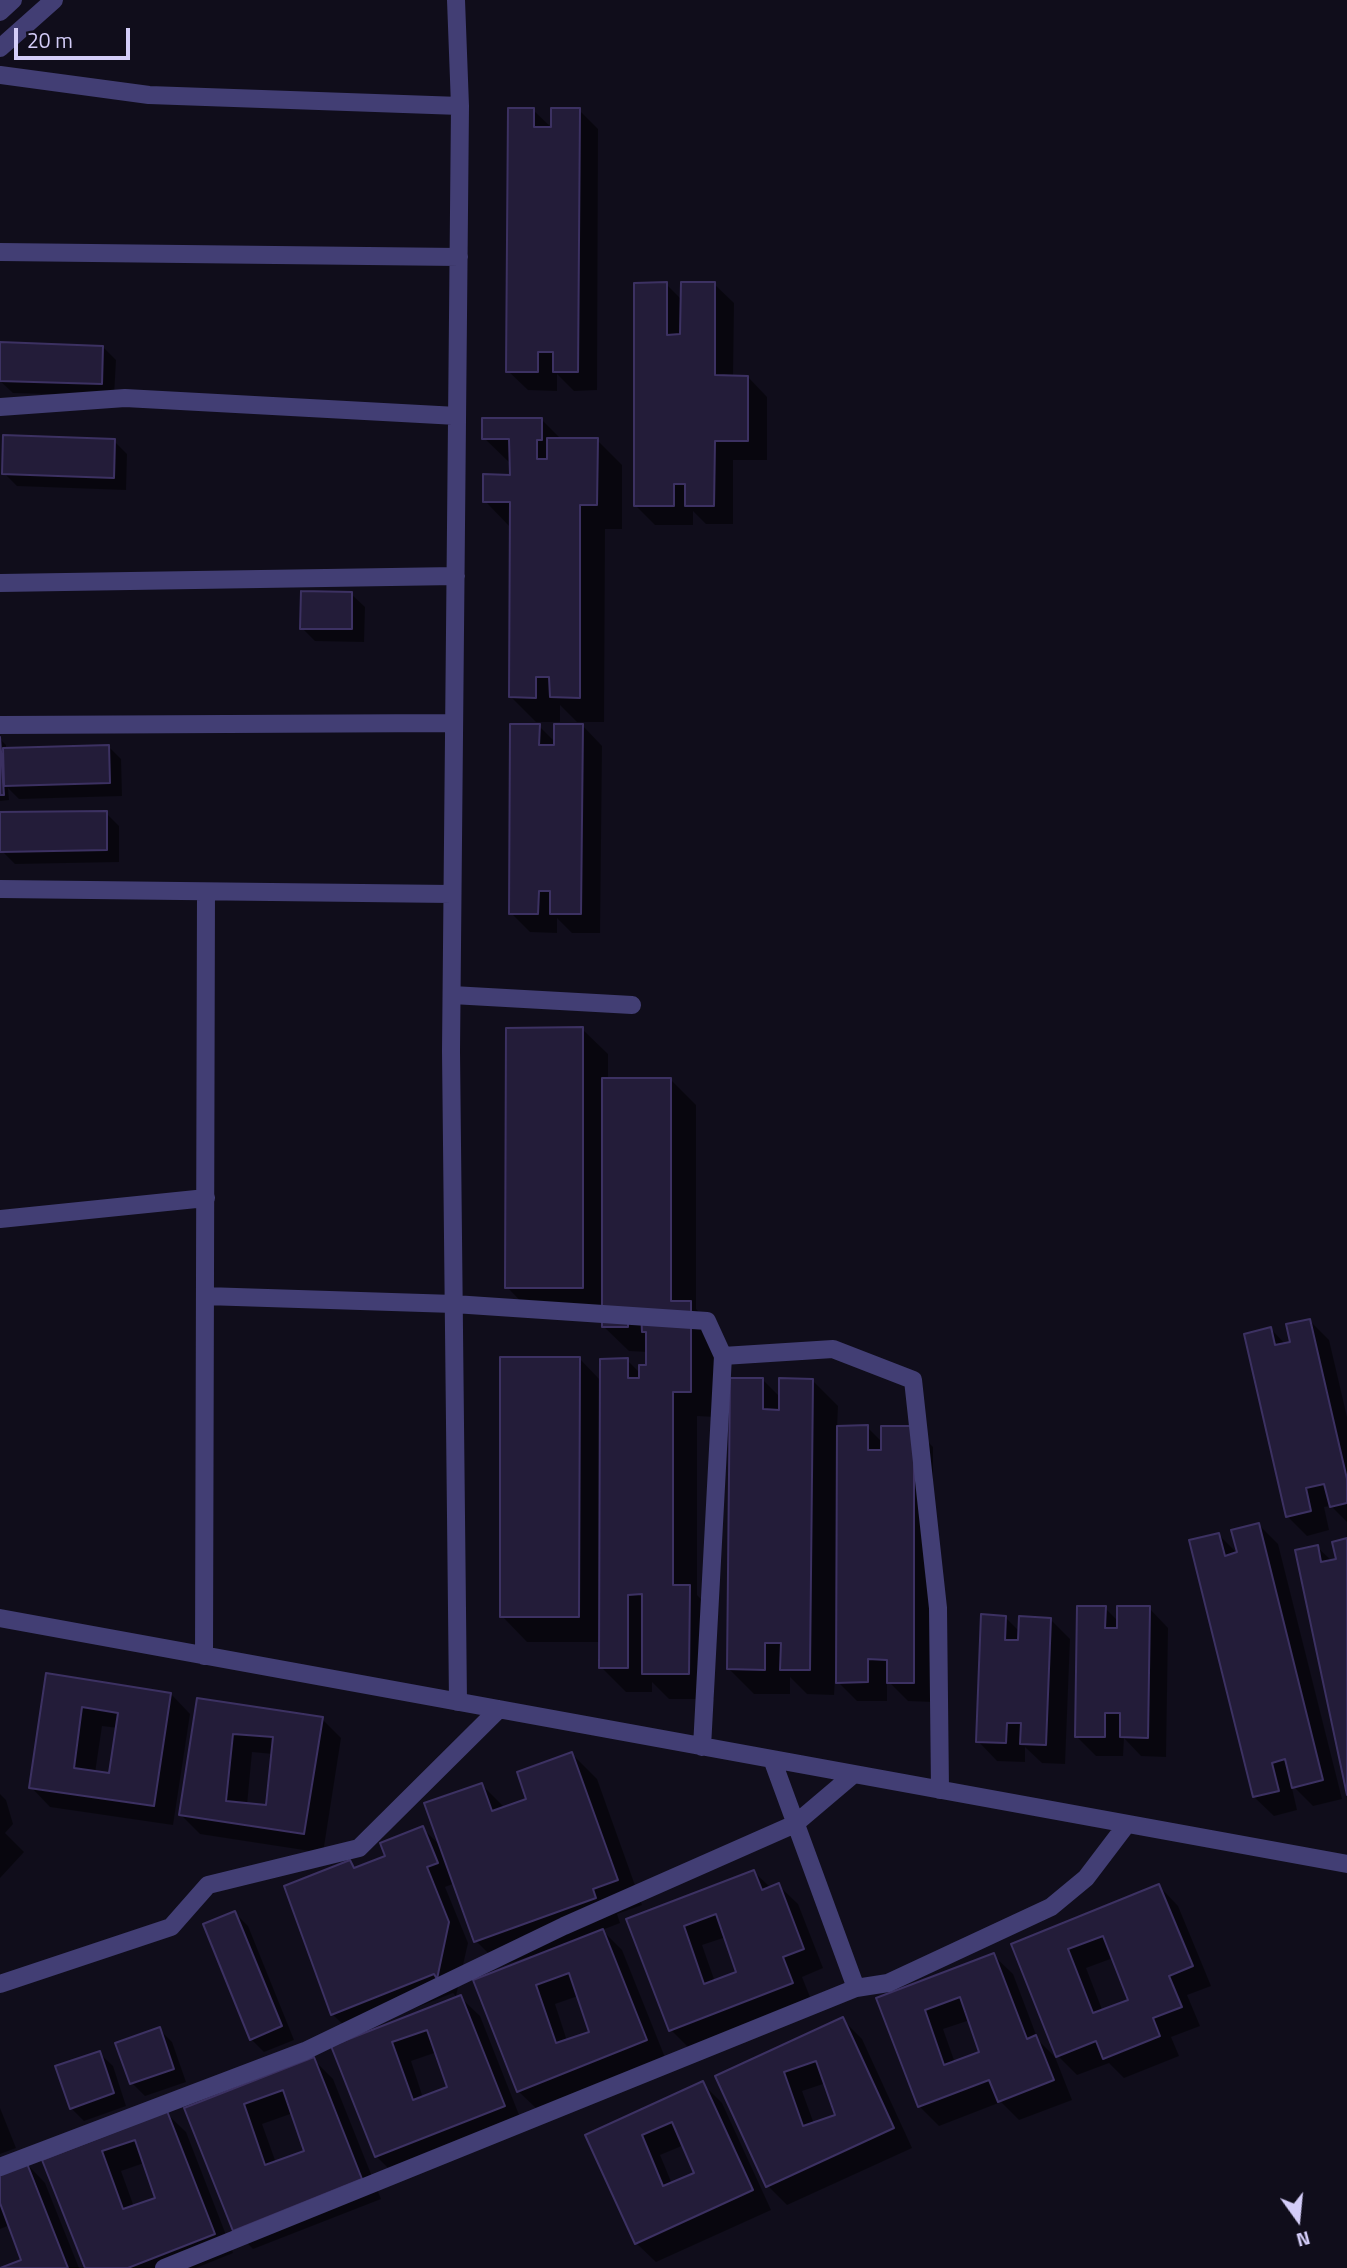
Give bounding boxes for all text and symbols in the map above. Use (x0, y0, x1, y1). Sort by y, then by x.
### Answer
scale bar (18, 14, 133, 58)
text: 20 m (27, 24, 73, 56)
north arrow (1263, 2184, 1333, 2254)
text: N (1293, 2224, 1314, 2255)

